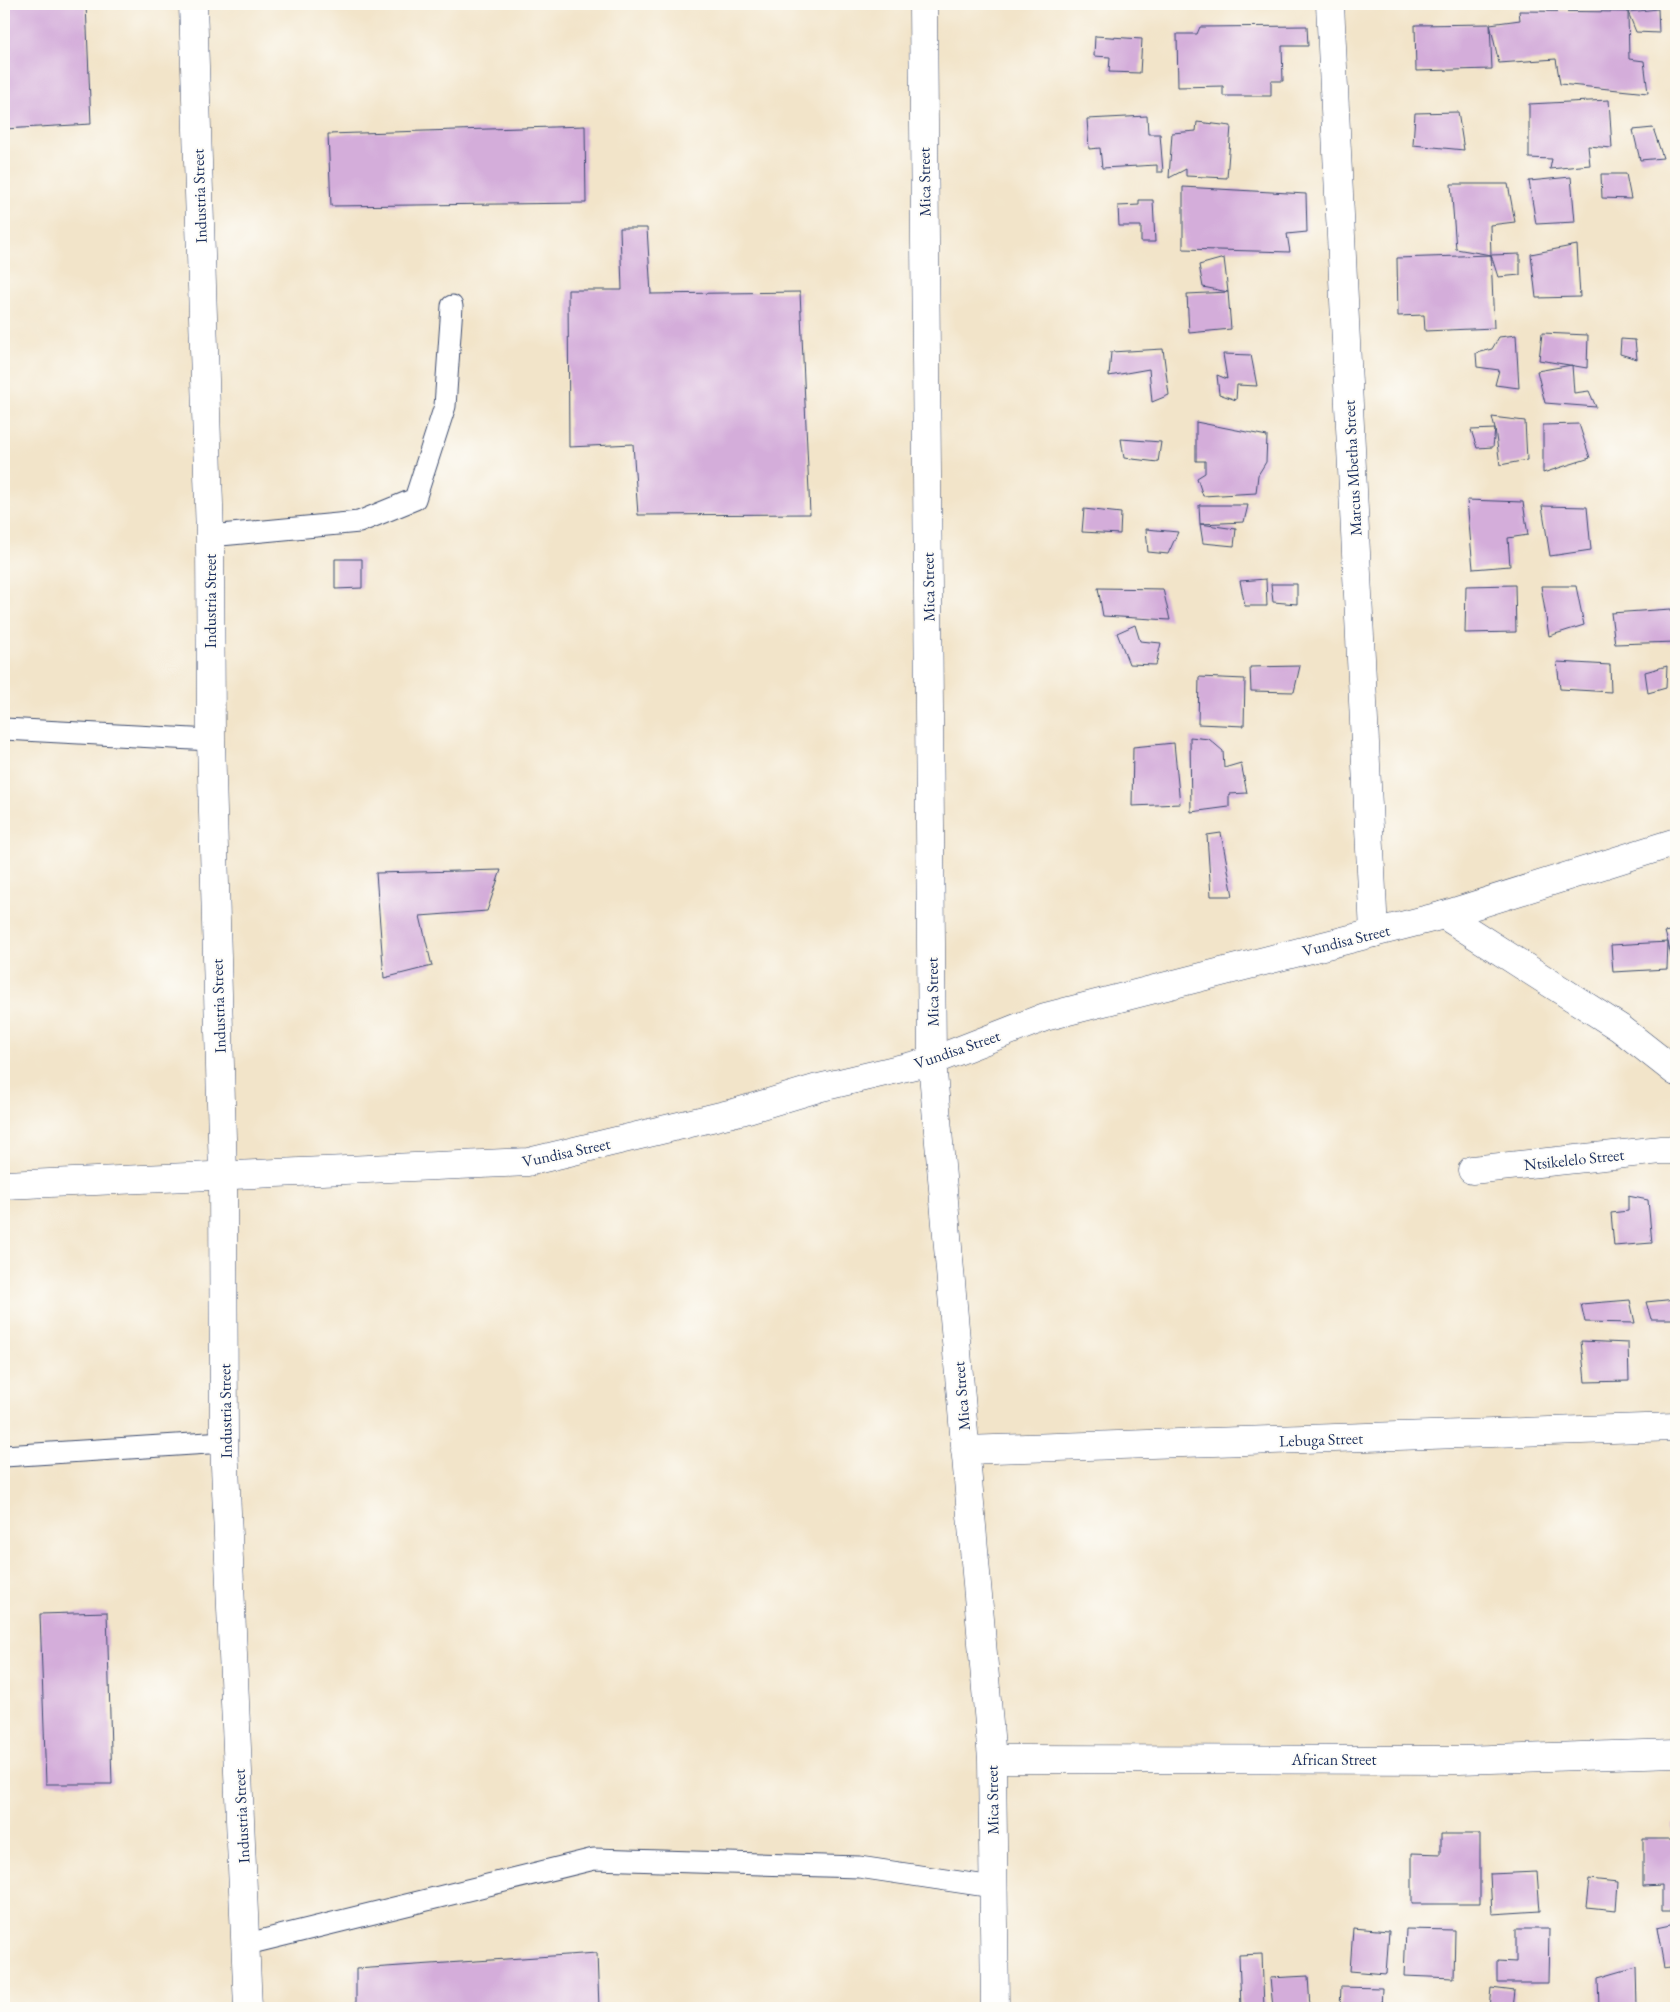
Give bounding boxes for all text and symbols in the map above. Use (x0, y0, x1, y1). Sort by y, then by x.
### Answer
street label: Mica Street (913, 147, 936, 217)
street label: Industria Street (187, 148, 212, 244)
street label: Marcus Mbetha Street (1338, 399, 1367, 536)
street label: Mica Street (917, 552, 940, 622)
street label: Industria Street (200, 554, 221, 648)
street label: Vundisa Street (1300, 919, 1392, 962)
street label: Mica Street (921, 957, 944, 1027)
street label: Industria Street (206, 958, 231, 1054)
street label: Vundisa Street (911, 1025, 1003, 1074)
street label: Vundisa Street (520, 1133, 612, 1172)
street label: Ntsikelelo Street (1523, 1144, 1625, 1175)
street label: Mica Street (948, 1360, 975, 1431)
street label: Industria Street (214, 1364, 237, 1458)
street label: Lebuga Street (1279, 1428, 1363, 1451)
street label: African Street (1291, 1749, 1376, 1770)
street label: Mica Street (981, 1765, 1004, 1835)
street label: Industria Street (229, 1768, 254, 1864)

